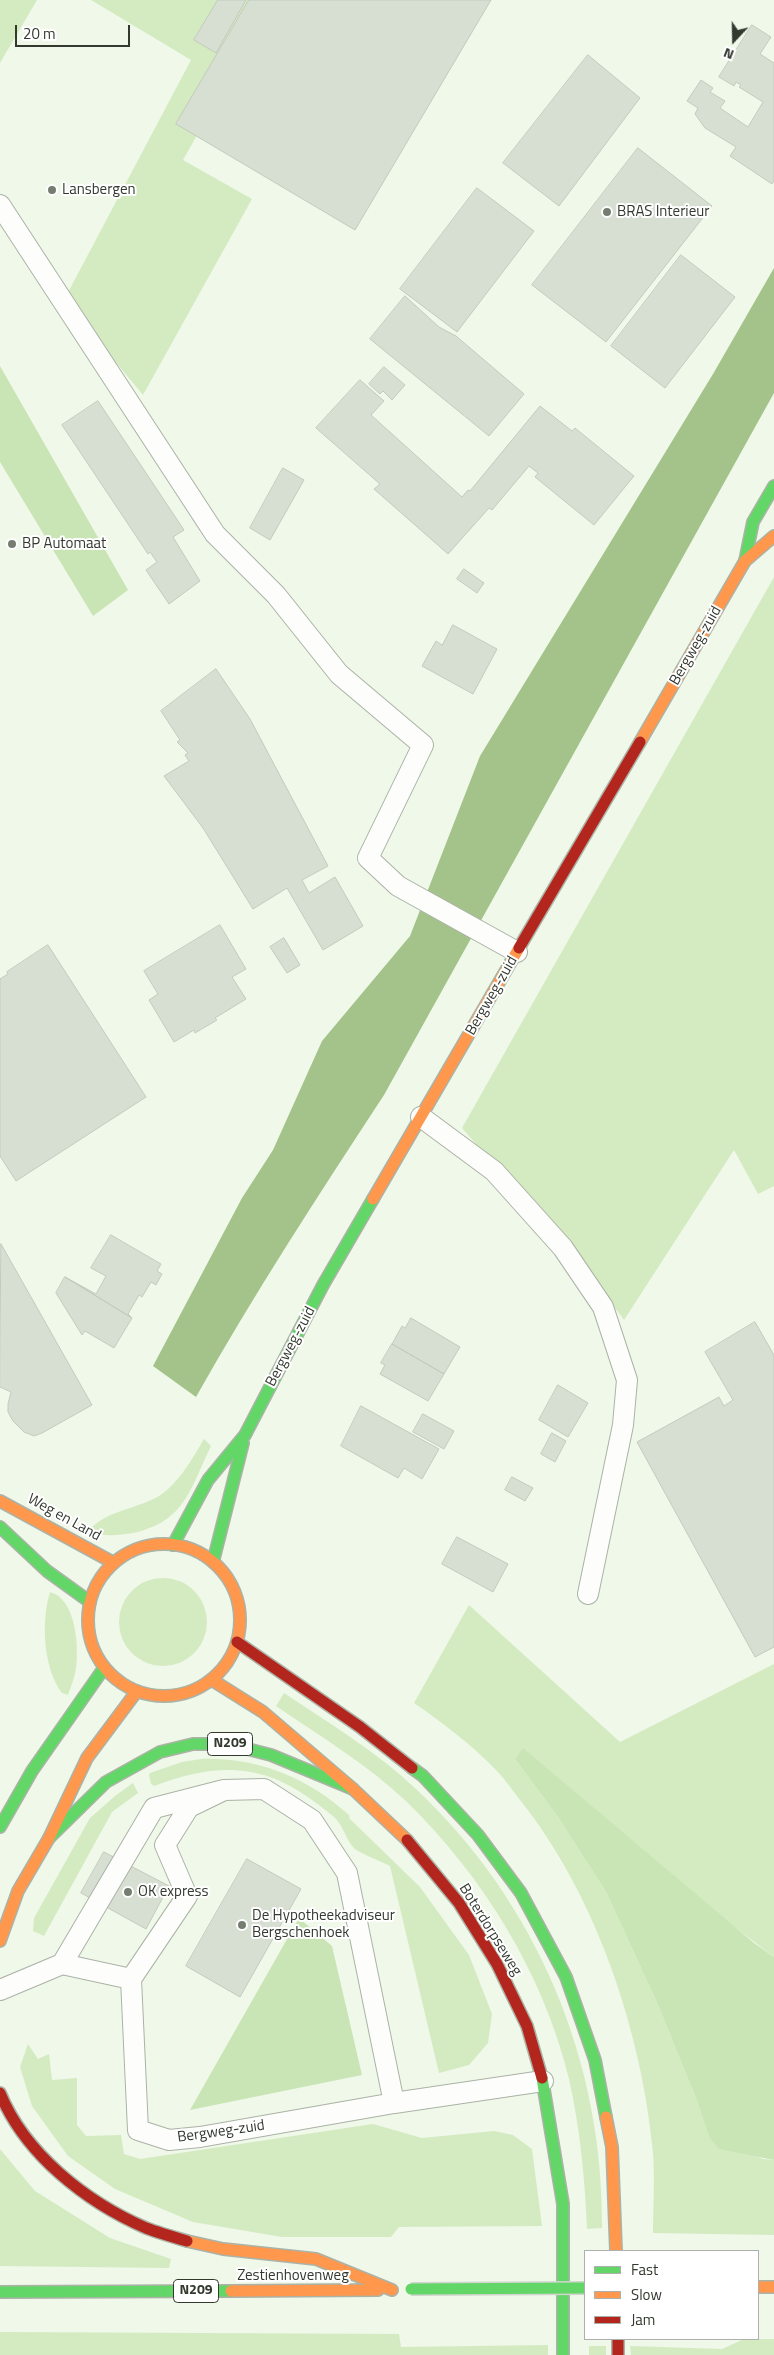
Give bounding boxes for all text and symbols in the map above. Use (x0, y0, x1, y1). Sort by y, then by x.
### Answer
scale bar (18, 15, 132, 47)
north arrow (709, 15, 759, 65)
text: 20 m (23, 22, 56, 45)
text: N (720, 43, 737, 66)
place label: Lansbergen (62, 181, 136, 199)
marker: Lansbergen (46, 184, 58, 196)
place label: BRAS Interieur (617, 203, 709, 221)
marker: BRAS Interieur (601, 206, 613, 218)
place label: BP Automaat (22, 535, 106, 553)
marker: BP Automaat (6, 538, 18, 550)
street label: Bergweg-zuid (666, 603, 726, 689)
street label: Bergweg-zuid (462, 953, 522, 1039)
street label: Bergweg-zuid (262, 1304, 320, 1390)
street label: Weg en Land (24, 1490, 104, 1546)
road number: N209 (208, 1732, 252, 1756)
street label: Boterdorpseweg (455, 1881, 525, 1979)
place label: OK express (138, 1883, 208, 1901)
marker: OK express (122, 1886, 134, 1898)
place label: De Hypotheekadviseur Bergschenhoek (252, 1907, 395, 1942)
marker: De Hypotheekadviseur Bergschenhoek (236, 1919, 248, 1931)
street label: Bergweg-zuid (176, 2117, 266, 2147)
legend (584, 2250, 759, 2340)
text: Fast (631, 2258, 658, 2281)
street label: Zestienhovenweg (237, 2267, 349, 2285)
road number: N209 (174, 2280, 218, 2302)
text: Slow (631, 2283, 662, 2306)
text: Jam (631, 2308, 655, 2331)

